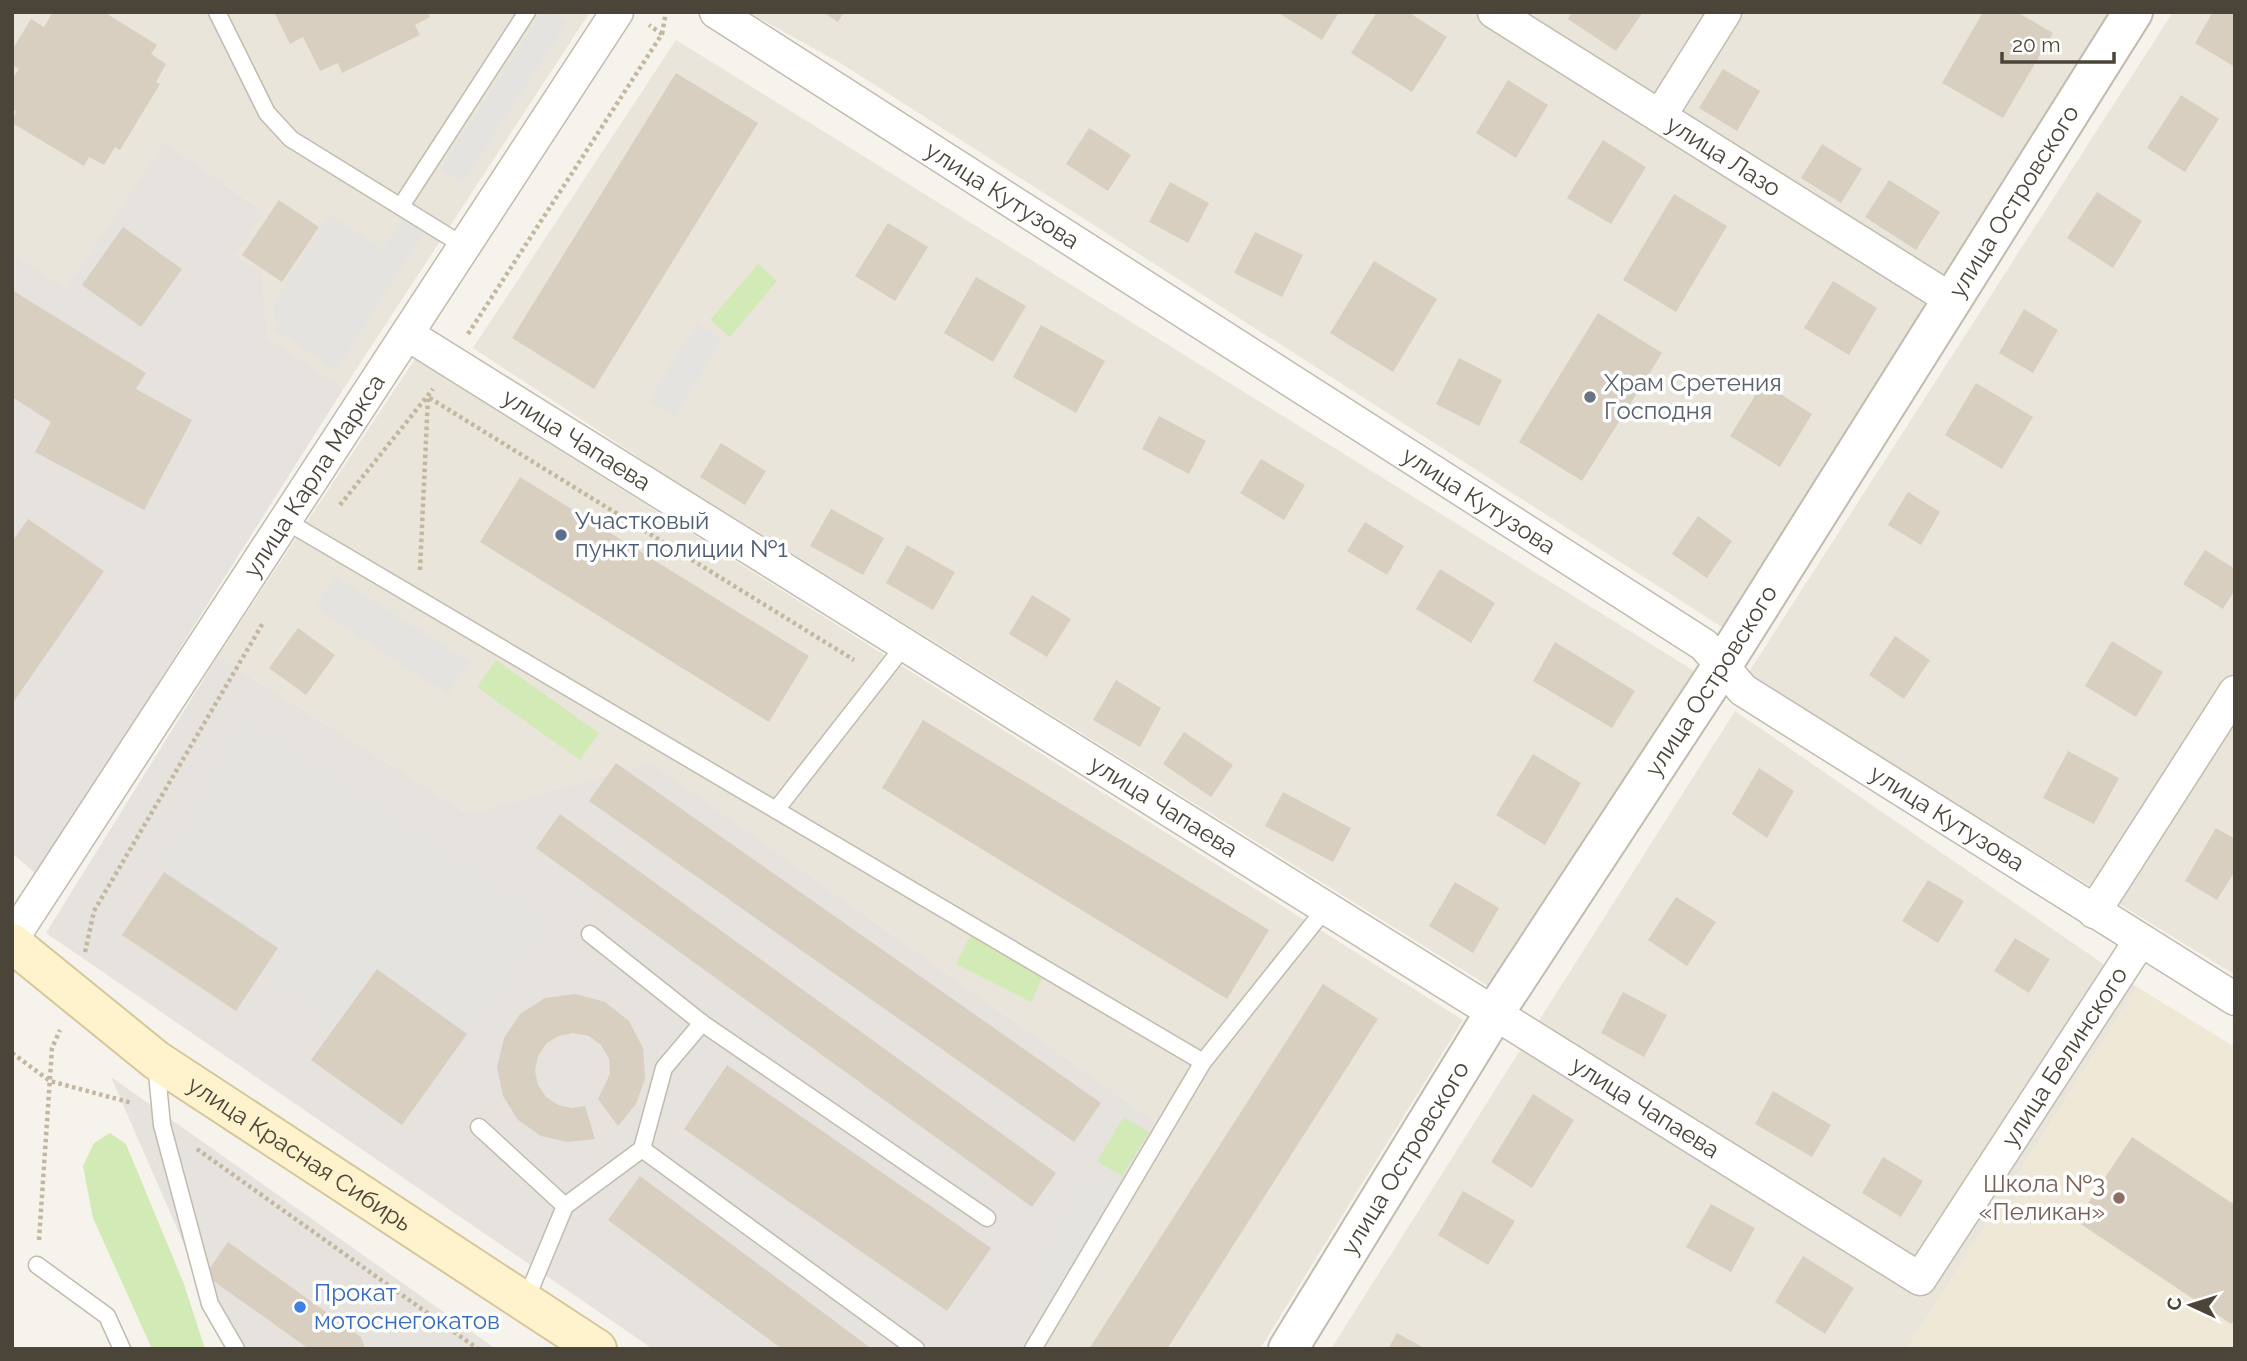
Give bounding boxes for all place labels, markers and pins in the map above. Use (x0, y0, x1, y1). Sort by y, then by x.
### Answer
place label: Храм Сретения Господня (1604, 368, 1782, 425)
marker: Храм Сретения Господня (1582, 389, 1598, 405)
place label: Участковый пункт полиции №1 (575, 506, 788, 563)
marker: Участковый пункт полиции №1 (553, 527, 569, 543)
place label: Школа №3 «Пеликан» (1979, 1169, 2105, 1226)
marker: Школа №3 «Пеликан» (2111, 1190, 2127, 1206)
place label: Прокат мотоснегокатов (314, 1278, 500, 1335)
marker: Прокат мотоснегокатов (292, 1299, 308, 1315)

